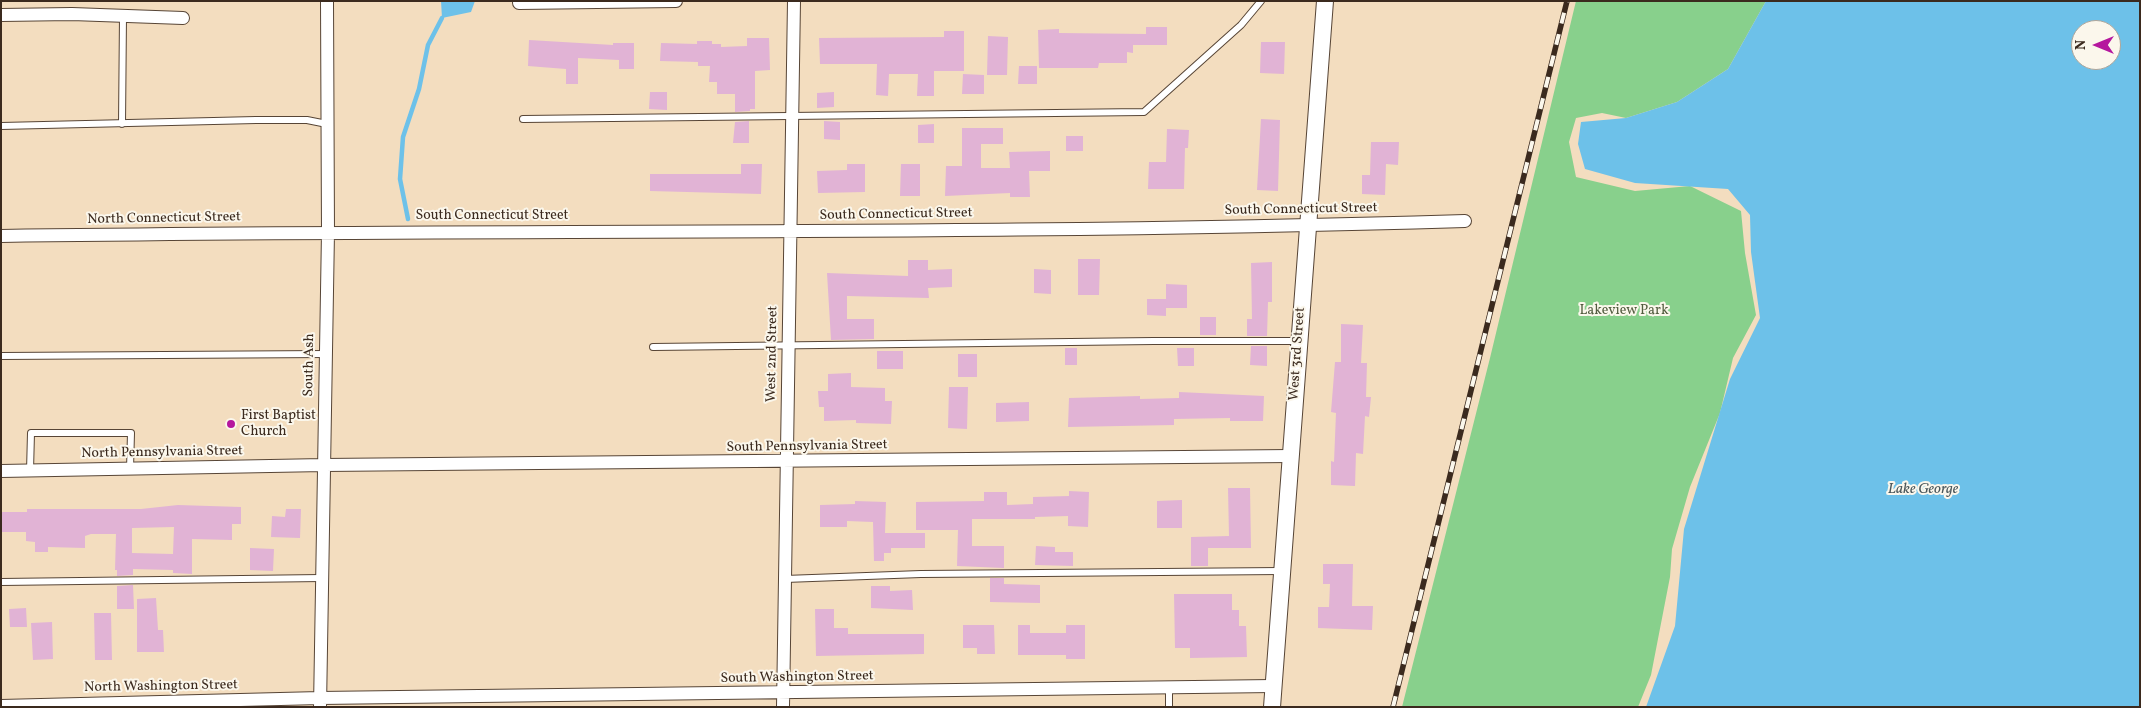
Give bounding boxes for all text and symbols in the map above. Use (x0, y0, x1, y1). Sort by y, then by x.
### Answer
north arrow (2071, 20, 2121, 70)
text: N (2072, 40, 2091, 50)
street label: South Connecticut Street (1224, 200, 1378, 220)
street label: South Connecticut Street (819, 205, 973, 225)
street label: South Connecticut Street (415, 208, 569, 224)
street label: North Connecticut Street (87, 209, 241, 229)
park label: Lakeview Park (1579, 303, 1669, 319)
street label: West 2nd Street (764, 306, 782, 402)
street label: West 3rd Street (1286, 307, 1310, 401)
street label: South Ash (301, 333, 319, 397)
place label: First Baptist Church (241, 408, 316, 441)
marker: First Baptist Church (225, 418, 237, 430)
street label: South Pennsylvania Street (726, 437, 888, 457)
street label: North Pennsylvania Street (81, 443, 243, 463)
water label: Lake George (1888, 481, 1958, 499)
street label: South Washington Street (720, 668, 874, 688)
street label: North Washington Street (84, 677, 238, 697)

